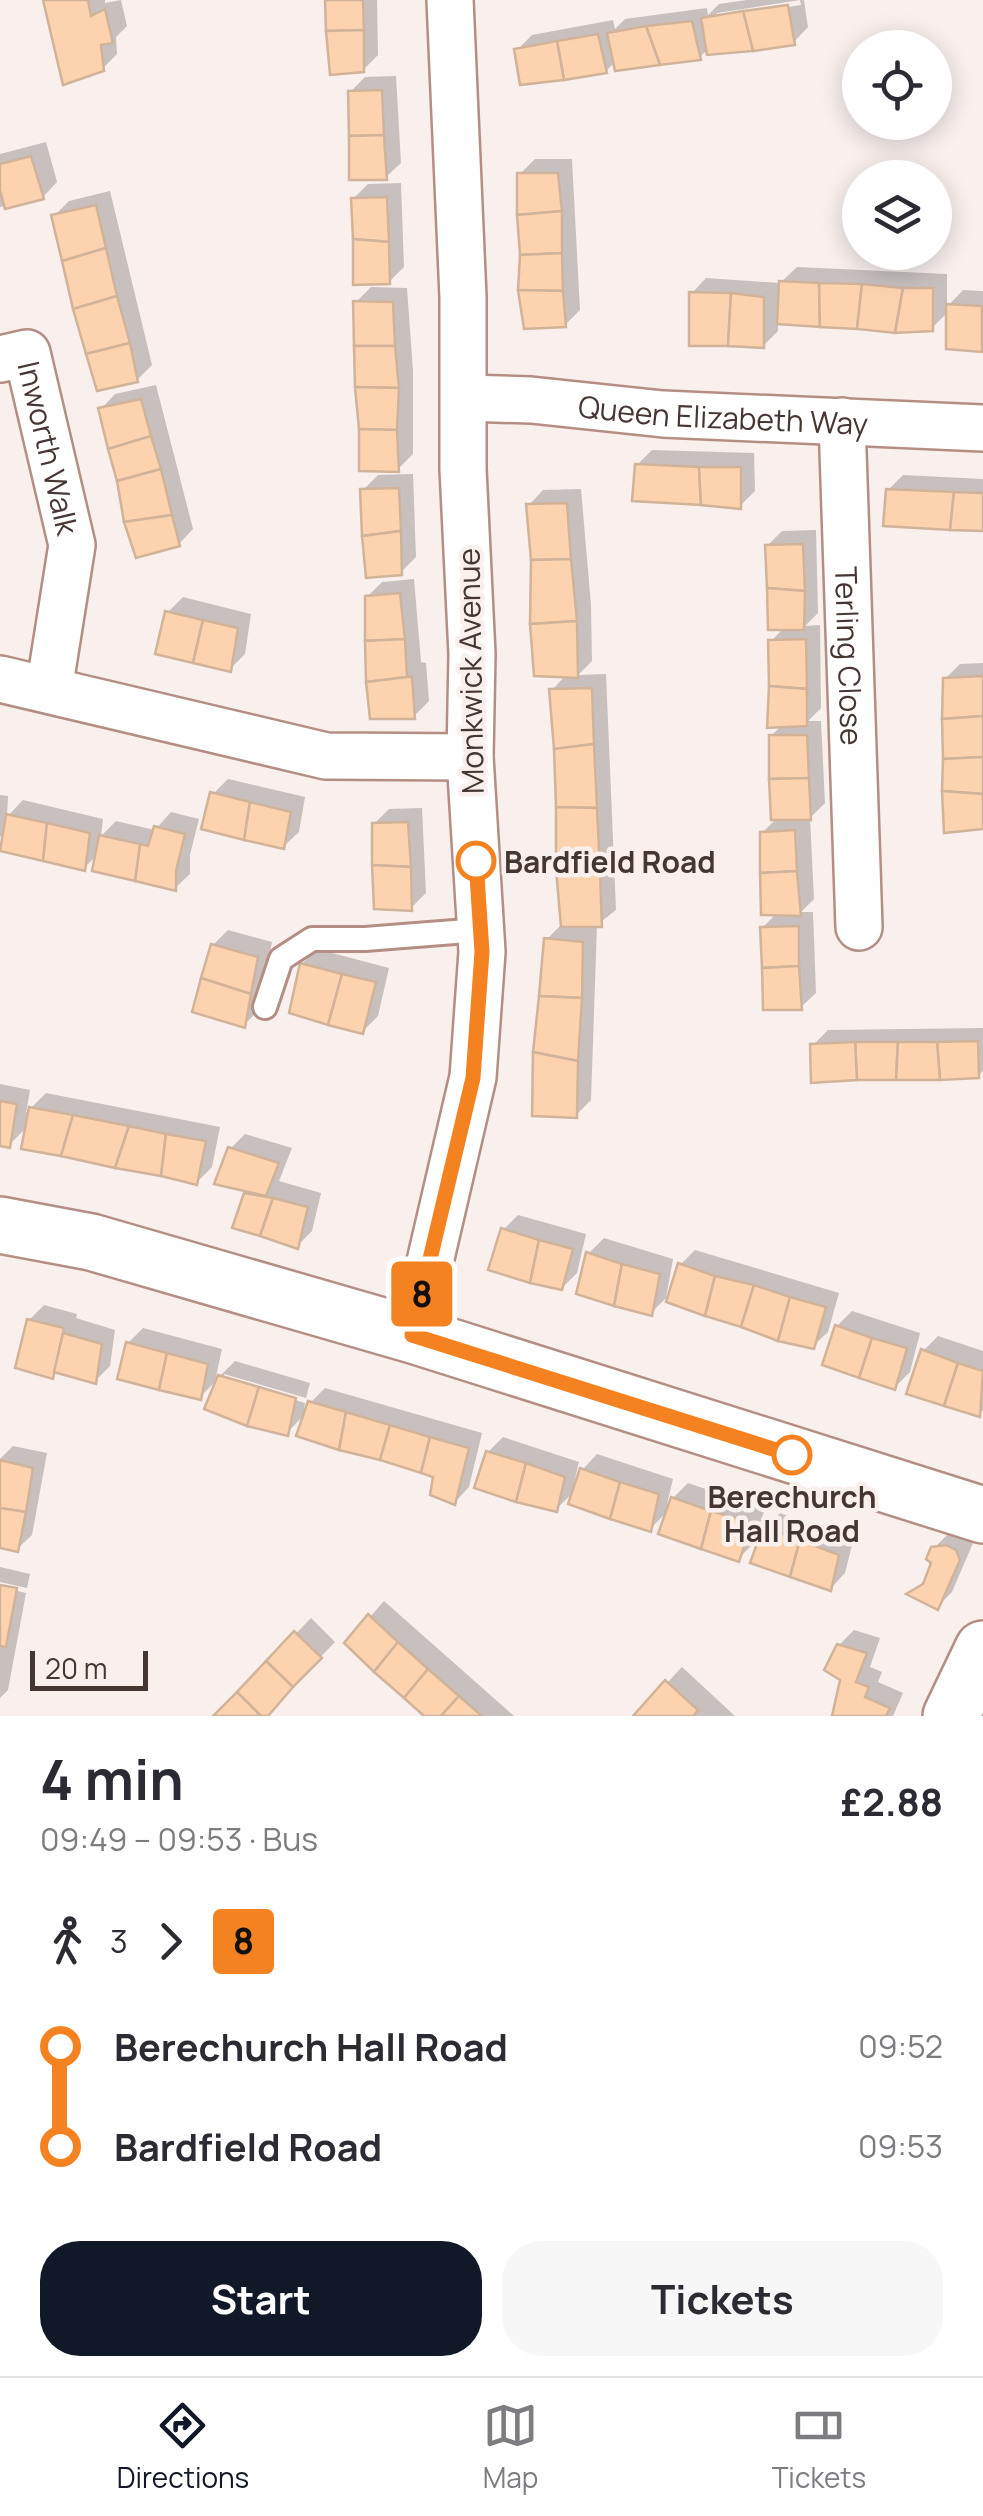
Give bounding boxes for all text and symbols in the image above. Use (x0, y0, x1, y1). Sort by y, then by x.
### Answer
map controls (842, 30, 952, 270)
button: locate (842, 30, 952, 140)
button: layers (842, 160, 952, 270)
street label: Inworth Walk (9, 357, 90, 540)
street label: Queen Elizabeth Way (576, 385, 869, 443)
street label: Monkwick Avenue (447, 548, 493, 794)
street label: Terling Close (826, 566, 873, 746)
place label: Bardfield Road (504, 841, 716, 882)
marker: Bardfield Road (457, 842, 495, 880)
line badge: 8 (390, 1262, 454, 1326)
text: 8 (411, 1270, 433, 1318)
marker: Berechurch Hall Road (773, 1436, 811, 1474)
place label: Berechurch Hall Road (707, 1476, 877, 1551)
scale bar (30, 1646, 148, 1690)
text: 20 m (45, 1649, 107, 1687)
text: 4 min (40, 1741, 184, 1817)
text: £2.88 (841, 1775, 943, 1827)
text: 09:49 – 09:53 · Bus (40, 1817, 318, 1861)
icon: walk (40, 1914, 95, 1969)
icon: forward (143, 1914, 198, 1969)
text: 8 (233, 1917, 254, 1965)
text: 3 (110, 1919, 128, 1963)
text: Berechurch Hall Road (114, 2020, 508, 2072)
text: 09:52 (858, 2024, 943, 2068)
text: Bardfield Road (114, 2120, 382, 2172)
text: 09:53 (858, 2124, 943, 2168)
button: Start (40, 2241, 482, 2356)
button: Tickets (502, 2241, 943, 2356)
tab: Directions (117, 2398, 249, 2496)
tab: Map (483, 2398, 538, 2496)
tab: Tickets (772, 2398, 866, 2496)

